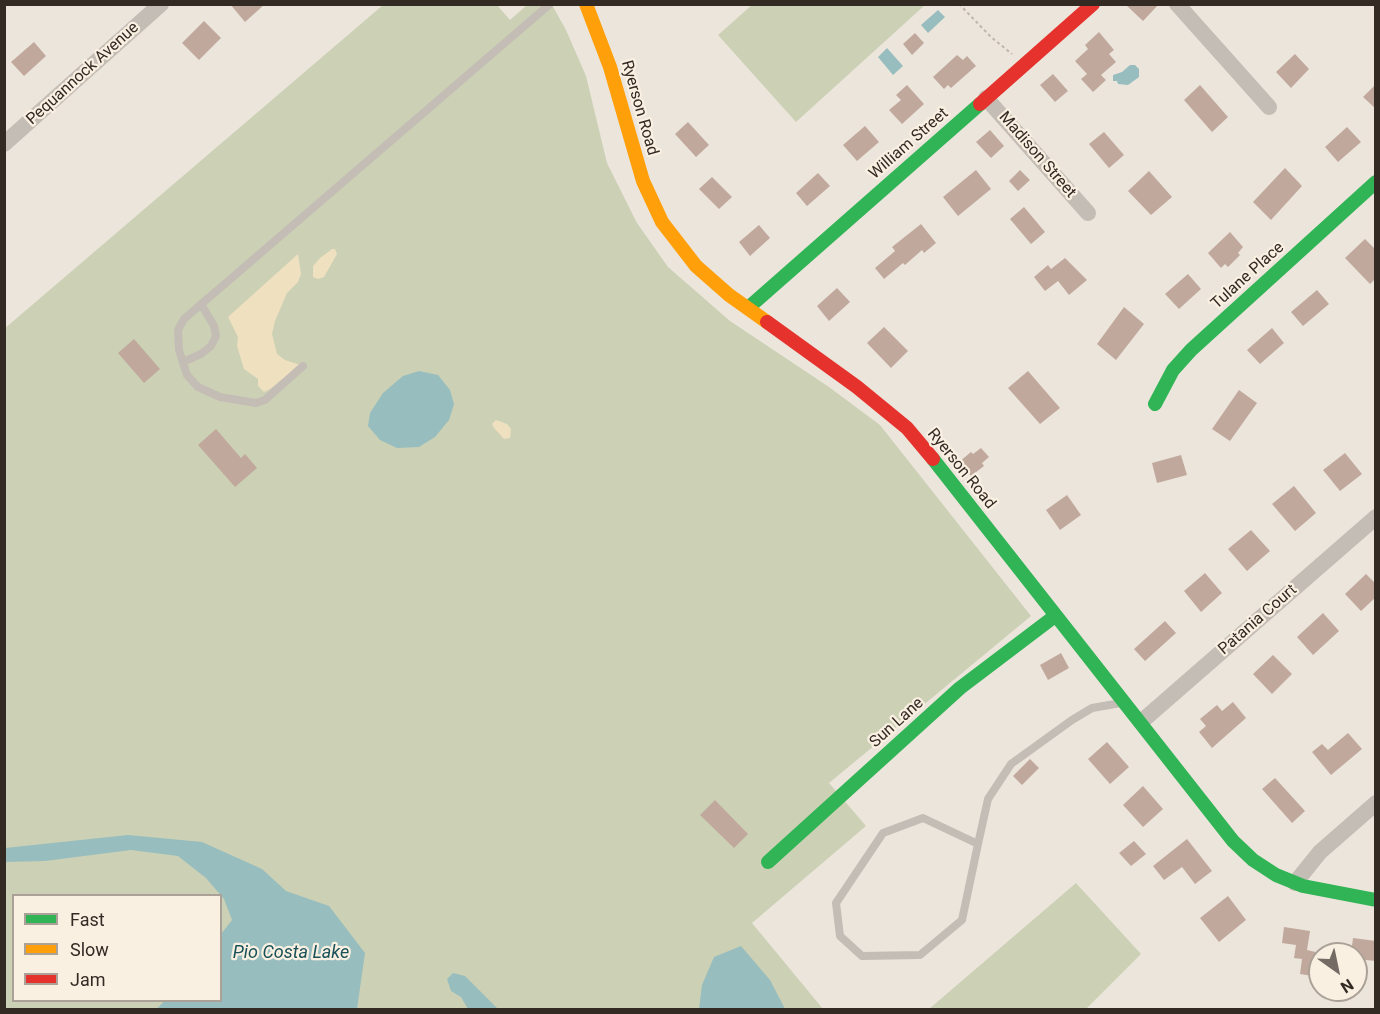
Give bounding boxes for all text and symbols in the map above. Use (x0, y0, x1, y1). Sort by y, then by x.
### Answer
street label: Pequannock Avenue (23, 18, 143, 130)
street label: Ryerson Road (616, 58, 662, 158)
street label: William Street (865, 104, 953, 184)
street label: Madison Street (994, 108, 1080, 202)
street label: Tulane Place (1208, 238, 1288, 314)
street label: Ryerson Road (923, 425, 999, 513)
street label: Patania Court (1215, 581, 1301, 659)
street label: Sun Lane (866, 694, 928, 752)
legend (12, 894, 222, 1002)
text: Fast (70, 909, 105, 930)
text: Slow (70, 939, 109, 960)
water label: Pio Costa Lake (233, 942, 349, 964)
north arrow (1308, 942, 1368, 1002)
text: Jam (70, 969, 106, 990)
text: N (1337, 975, 1357, 997)

